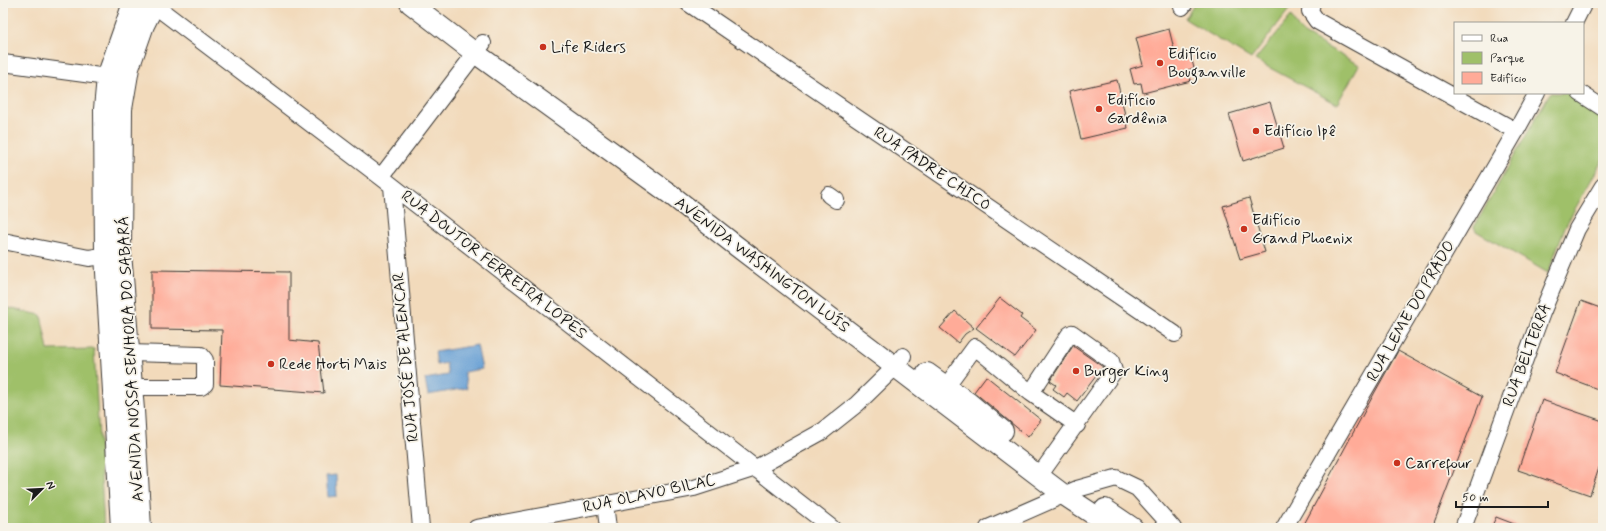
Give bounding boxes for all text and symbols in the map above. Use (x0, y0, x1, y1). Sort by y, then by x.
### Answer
legend (1454, 22, 1584, 94)
text: Rua (1490, 31, 1508, 47)
place label: Life Riders (551, 37, 626, 58)
marker: Life Riders (538, 42, 548, 52)
place label: Edifício Bouganville (1168, 44, 1246, 84)
text: Parque (1490, 51, 1525, 67)
marker: Edifício Bouganville (1155, 58, 1165, 68)
text: Edifício (1490, 71, 1526, 87)
place label: Edifício Gardênia (1107, 90, 1168, 129)
marker: Edifício Gardênia (1094, 104, 1104, 114)
place label: Edifício Ipê (1264, 121, 1336, 142)
street label: RUA PADRE CHICO (869, 122, 995, 216)
marker: Edifício Ipê (1251, 126, 1261, 136)
street label: RUA DOUTOR FERREIRA LOPES (397, 186, 591, 344)
street label: AVENIDA WASHINGTON LUÍS (670, 192, 854, 338)
place label: Edifício Grand Phoenix (1252, 210, 1353, 249)
street label: AVENIDA NOSSA SENHORA DO SABARÁ (113, 216, 149, 502)
marker: Edifício Grand Phoenix (1239, 224, 1249, 234)
street label: RUA LEME DO PRADO (1362, 237, 1460, 385)
street label: RUA JOSÉ DE ALENCAR (388, 271, 424, 443)
street label: RUA BELTERRA (1498, 300, 1556, 410)
place label: Rede Horti Mais (279, 354, 387, 375)
marker: Rede Horti Mais (266, 359, 276, 369)
place label: Burger King (1084, 361, 1169, 383)
marker: Burger King (1071, 366, 1081, 376)
place label: Carrefour (1405, 453, 1472, 476)
marker: Carrefour (1392, 458, 1402, 468)
north arrow (22, 469, 62, 509)
street label: RUA OLAVO BILAC (581, 470, 717, 518)
text: N (42, 479, 58, 492)
scale bar (1456, 483, 1548, 509)
text: 50 m (1462, 490, 1489, 506)

